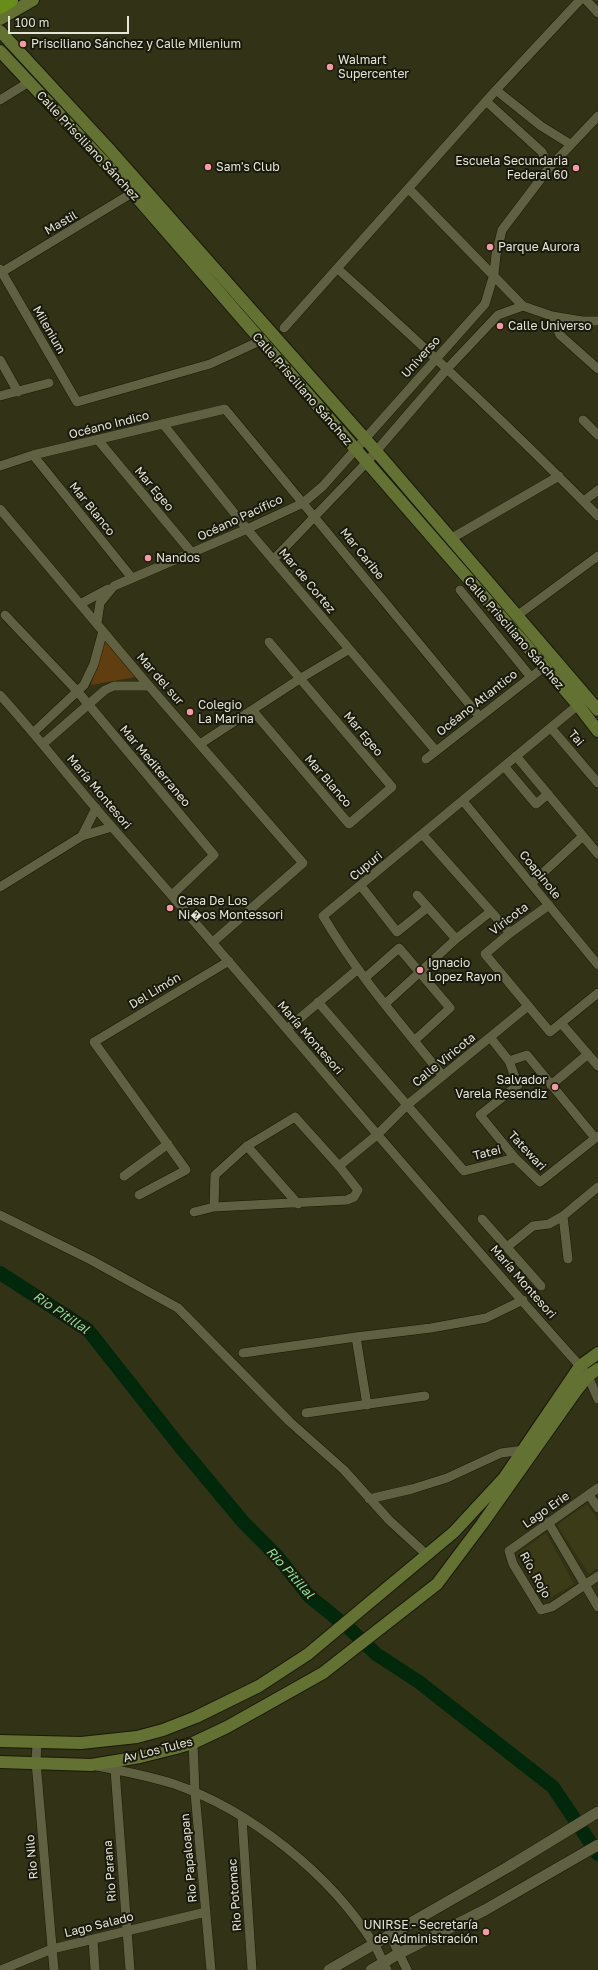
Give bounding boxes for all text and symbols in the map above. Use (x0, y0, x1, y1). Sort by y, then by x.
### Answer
scale bar (10, 8, 131, 34)
text: 100 m (15, 15, 49, 30)
place label: Prisciliano Sánchez y Calle Milenium (31, 37, 241, 51)
marker: Prisciliano Sánchez y Calle Milenium (18, 39, 28, 49)
place label: Walmart Supercenter (338, 53, 409, 81)
marker: Walmart Supercenter (325, 62, 335, 72)
street label: Calle Prisciliano Sánchez (33, 88, 143, 204)
place label: Escuela Secundaria Federal 60 (455, 154, 568, 182)
place label: Sam's Club (216, 160, 280, 174)
marker: Sam's Club (203, 162, 213, 172)
marker: Escuela Secundaria Federal 60 (571, 163, 581, 173)
street label: Mastil (42, 208, 80, 238)
place label: Parque Aurora (498, 240, 580, 254)
marker: Parque Aurora (485, 242, 495, 252)
street label: Milenium (30, 304, 68, 356)
place label: Calle Universo (508, 319, 591, 333)
marker: Calle Universo (495, 321, 505, 331)
street label: Calle Prisciliano Sánchez (249, 330, 355, 448)
street label: Universo (399, 333, 443, 381)
street label: Océano Indico (67, 408, 151, 442)
street label: Mar Egeo (131, 464, 177, 514)
street label: Mar Blanco (66, 479, 118, 539)
street label: Océano Pacífico (195, 492, 285, 544)
street label: Mar Caribe (337, 525, 387, 583)
street label: Mar de Cortez (276, 546, 338, 616)
place label: Nandos (156, 551, 200, 565)
marker: Nandos (143, 553, 153, 563)
street label: Calle Prisciliano Sánchez (461, 574, 567, 692)
street label: Mar del sur (133, 650, 187, 708)
street label: Océano Atlantico (434, 667, 520, 739)
place label: Colegio La Marina (198, 698, 254, 726)
marker: Colegio La Marina (185, 707, 195, 717)
street label: Mar Egeo (340, 709, 386, 759)
street label: Mar Mediterraneo (117, 722, 193, 810)
street label: Tai (565, 727, 587, 749)
street label: María Montesori (64, 752, 134, 832)
street label: Mar Blanco (301, 752, 355, 810)
street label: Cupuri (347, 848, 385, 884)
street label: Coapinole (516, 848, 564, 902)
place label: Casa De Los Ni�os Montessori (178, 894, 283, 922)
street label: Viricota (487, 900, 531, 938)
marker: Casa De Los Ni�os Montessori (165, 903, 175, 913)
place label: Ignacio Lopez Rayon (428, 956, 501, 984)
marker: Ignacio Lopez Rayon (415, 965, 425, 975)
street label: Del Limón (127, 970, 183, 1012)
street label: María Montesori (274, 998, 346, 1078)
street label: Calle Viricota (410, 1030, 478, 1090)
place label: Salvador Varela Resendiz (455, 1073, 547, 1101)
marker: Salvador Varela Resendiz (550, 1082, 560, 1092)
street label: Tatewari (505, 1128, 549, 1174)
street label: Tatei (472, 1143, 502, 1163)
street label: María Montesori (487, 1242, 559, 1322)
water label: Rio Pitillal (30, 1289, 92, 1337)
street label: Lago Erie (520, 1489, 572, 1531)
water label: Rio Pitillal (263, 1544, 317, 1602)
street label: Río. Rojo (516, 1549, 554, 1601)
street label: Av Los Tules (122, 1734, 194, 1766)
street label: Rio Papaloapan (178, 1813, 200, 1903)
street label: Rio Nilo (23, 1834, 41, 1880)
street label: Rio Parana (101, 1840, 119, 1902)
street label: Rio Potomac (225, 1858, 245, 1932)
street label: Lago Salado (63, 1909, 135, 1941)
place label: UNIRSE - Secretaría de Administración (364, 1918, 478, 1946)
marker: UNIRSE - Secretaría de Administración (481, 1927, 491, 1937)

